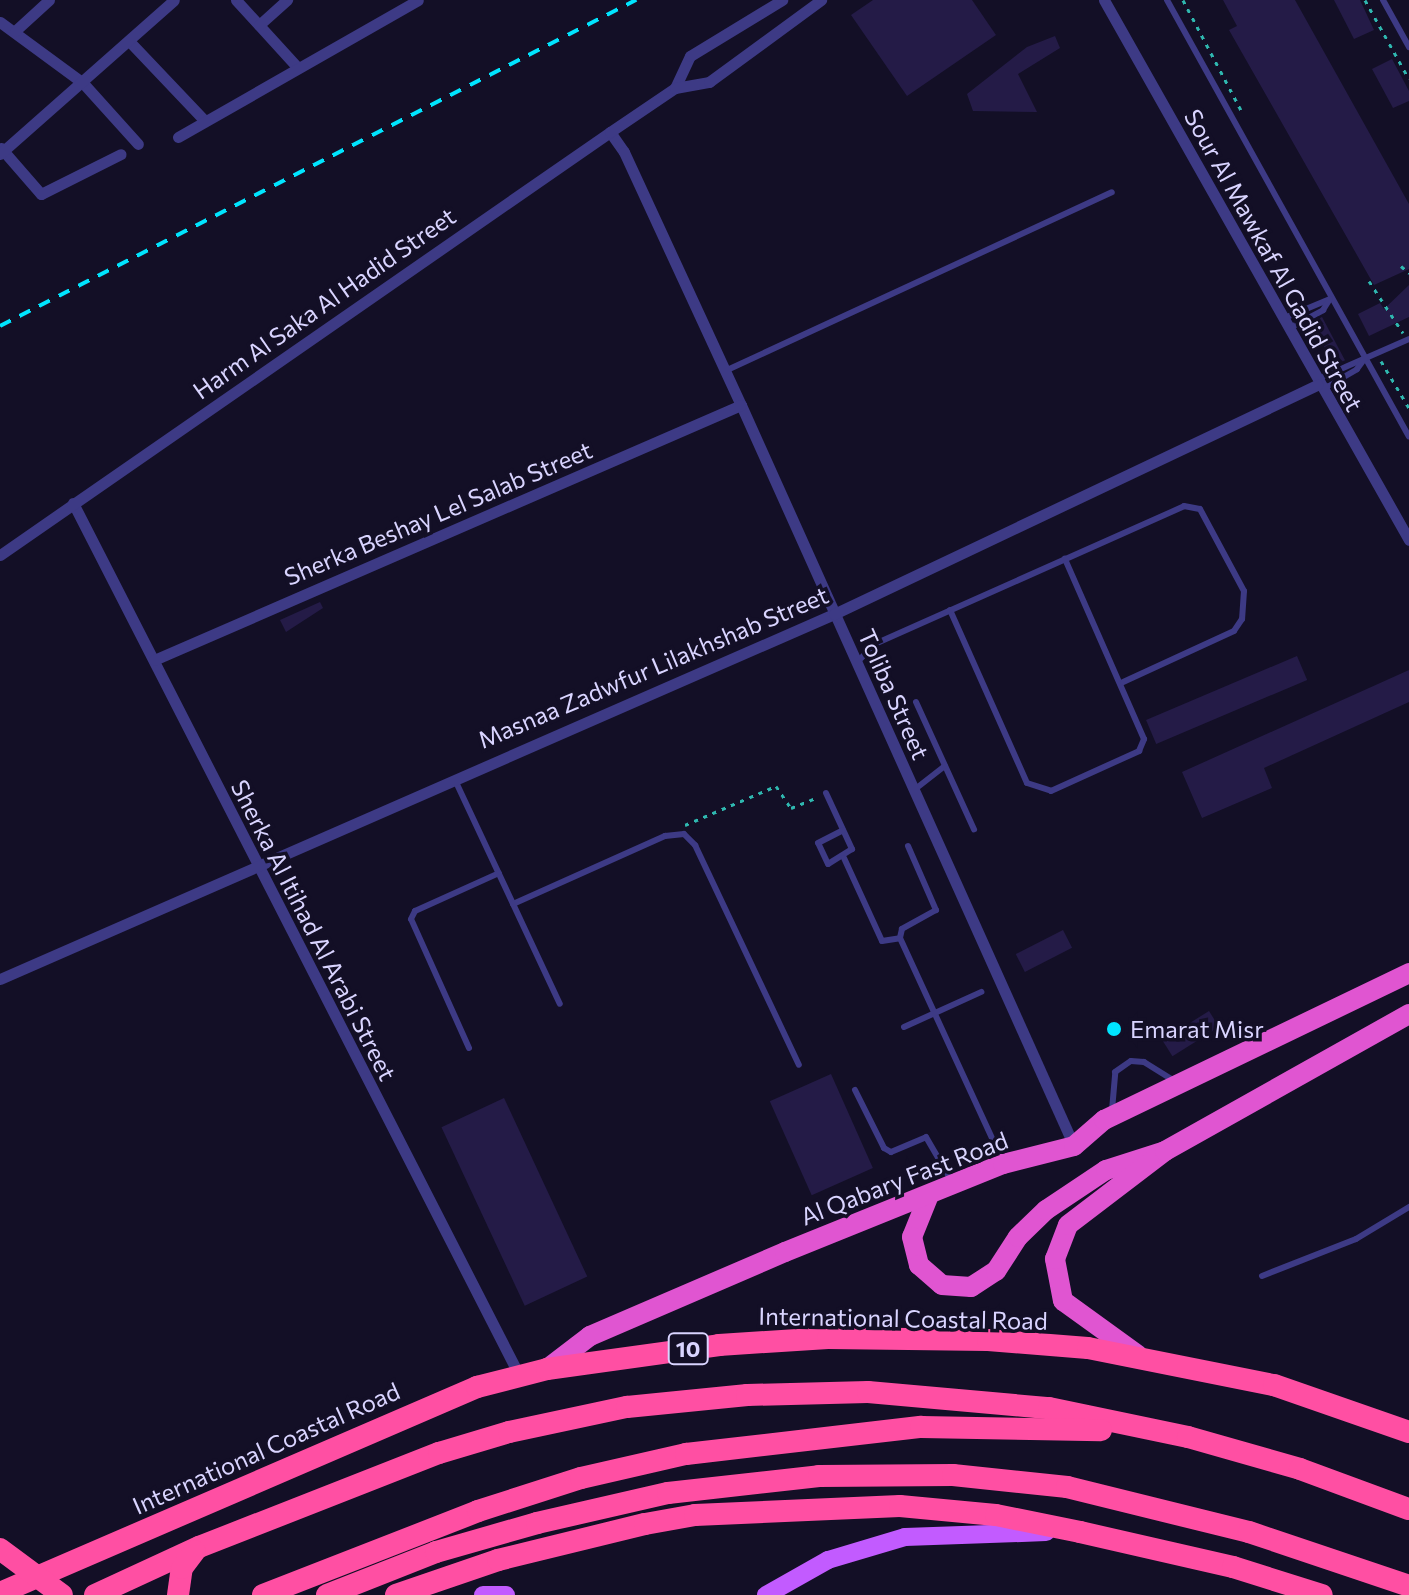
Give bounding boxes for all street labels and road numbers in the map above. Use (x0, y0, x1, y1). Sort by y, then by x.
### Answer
street label: Sour Al Mawkaf Al Gadid Street (1179, 104, 1369, 416)
street label: Harm Al Saka Al Hadid Street (187, 201, 461, 405)
street label: Sherka Beshay Lel Salab Street (280, 435, 596, 591)
street label: Masnaa Zadwfur Lilakhshab Street (474, 580, 832, 754)
street label: Toliba Street (853, 625, 935, 763)
street label: Sherka Al Itihad Al Arabi Street (225, 775, 403, 1085)
street label: Al Qabary Fast Road (796, 1125, 1012, 1231)
street label: International Coastal Road (758, 1301, 1048, 1335)
road number: 10 (666, 1331, 710, 1367)
street label: International Coastal Road (128, 1376, 404, 1520)

